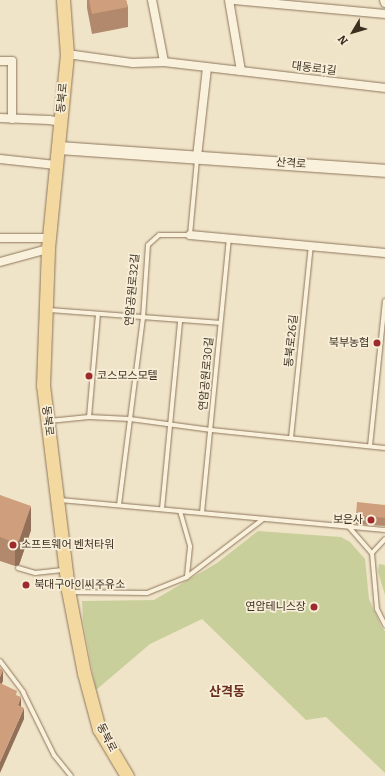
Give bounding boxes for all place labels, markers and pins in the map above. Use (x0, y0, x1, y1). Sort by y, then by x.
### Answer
place label: 북부농협 (329, 336, 369, 350)
marker: 북부농협 (372, 338, 382, 348)
place label: 코스모스모텔 (97, 369, 158, 383)
marker: 코스모스모텔 (84, 371, 94, 381)
place label: 보은사 (333, 513, 363, 527)
marker: 보은사 (366, 515, 376, 525)
place label: 소프트웨어 벤처타워 (21, 538, 114, 552)
marker: 소프트웨어 벤처타워 (8, 540, 18, 550)
place label: 북대구아이씨주유소 (34, 578, 125, 592)
marker: 북대구아이씨주유소 (21, 580, 31, 590)
place label: 연암테니스장 (245, 600, 306, 614)
marker: 연암테니스장 (309, 602, 319, 612)

